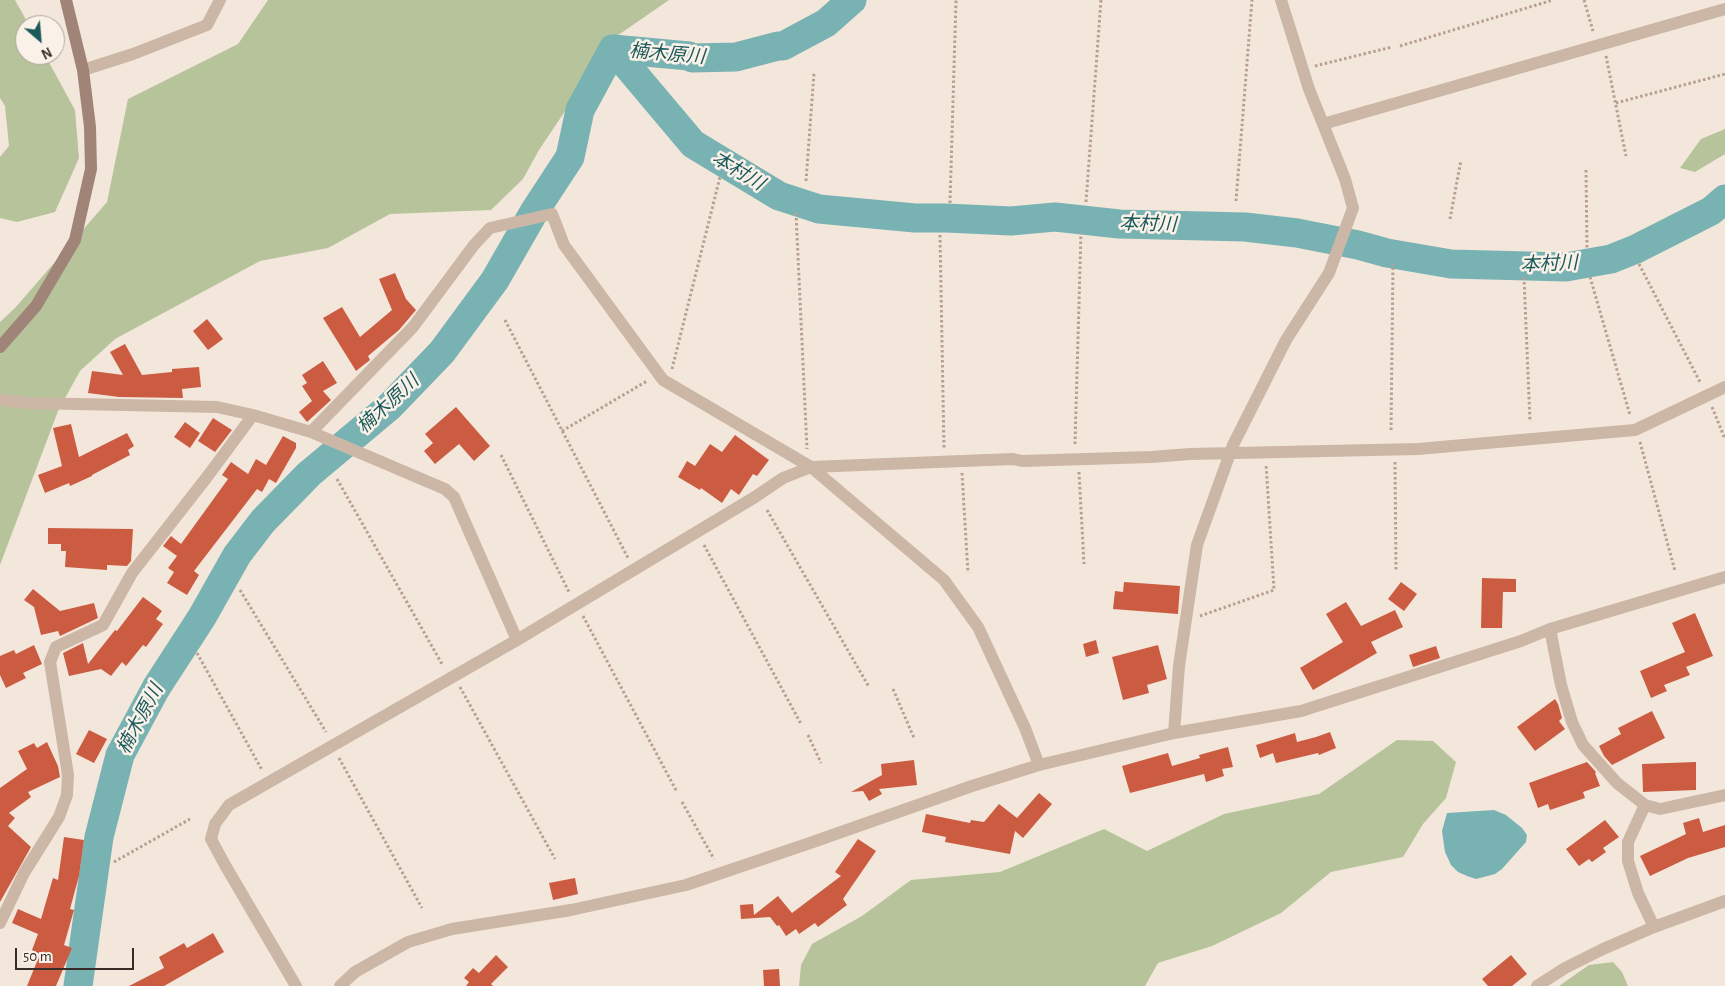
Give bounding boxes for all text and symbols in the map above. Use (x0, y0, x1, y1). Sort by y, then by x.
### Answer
north arrow (15, 15, 65, 65)
water label: 楠木原川 (628, 39, 706, 69)
text: N (39, 44, 54, 61)
water label: 本村川 (708, 147, 768, 195)
water label: 本村川 (1119, 212, 1177, 236)
water label: 本村川 (1520, 252, 1578, 276)
water label: 楠木原川 (352, 370, 424, 438)
water label: 楠木原川 (112, 680, 168, 758)
scale bar (18, 938, 136, 970)
text: 50 m (23, 949, 52, 964)

